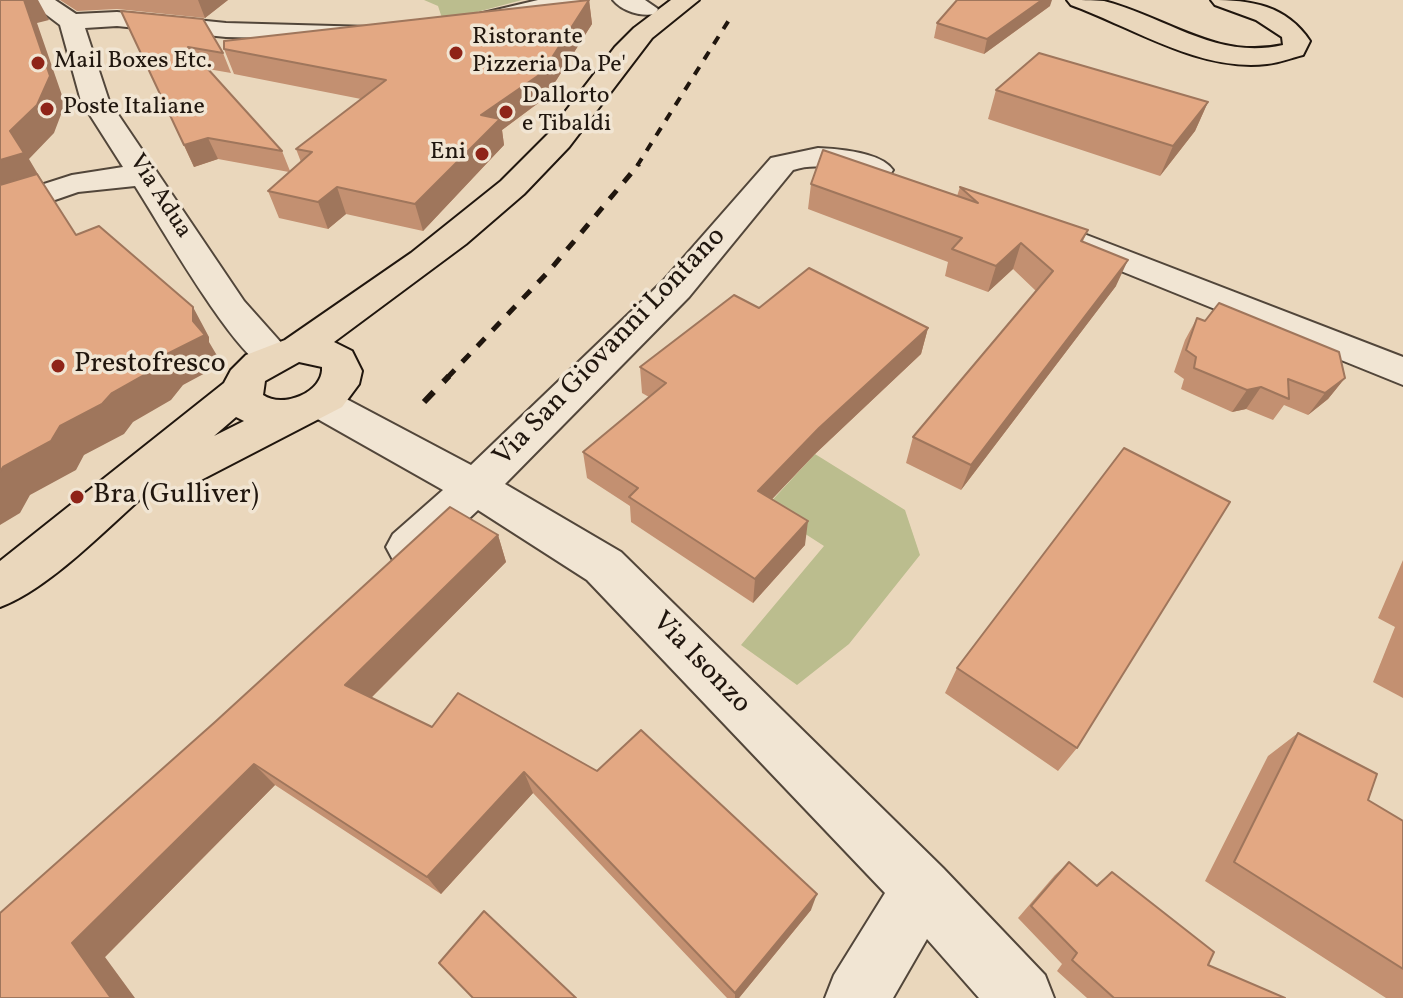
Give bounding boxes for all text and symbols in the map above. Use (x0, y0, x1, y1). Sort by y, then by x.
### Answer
place label: Ristorante Pizzeria Da Pe' (472, 25, 626, 81)
marker: Ristorante Pizzeria Da Pe' (447, 44, 465, 62)
place label: Mail Boxes Etc. (54, 49, 212, 77)
marker: Mail Boxes Etc. (29, 54, 47, 72)
place label: Dallorto e Tibaldi (522, 84, 611, 140)
place label: Poste Italiane (63, 95, 205, 123)
marker: Poste Italiane (38, 100, 56, 118)
marker: Dallorto e Tibaldi (497, 103, 515, 121)
place label: Eni (430, 140, 466, 168)
marker: Eni (473, 145, 491, 163)
street label: Via Adua (121, 149, 197, 245)
street label: Via San Giovanni Lontano (488, 221, 734, 475)
place label: Prestofresco (74, 349, 226, 383)
marker: Prestofresco (49, 357, 67, 375)
place label: Bra (Gulliver) (93, 480, 259, 514)
marker: Bra (Gulliver) (68, 488, 86, 506)
street label: Via Isonzo (643, 606, 757, 722)

